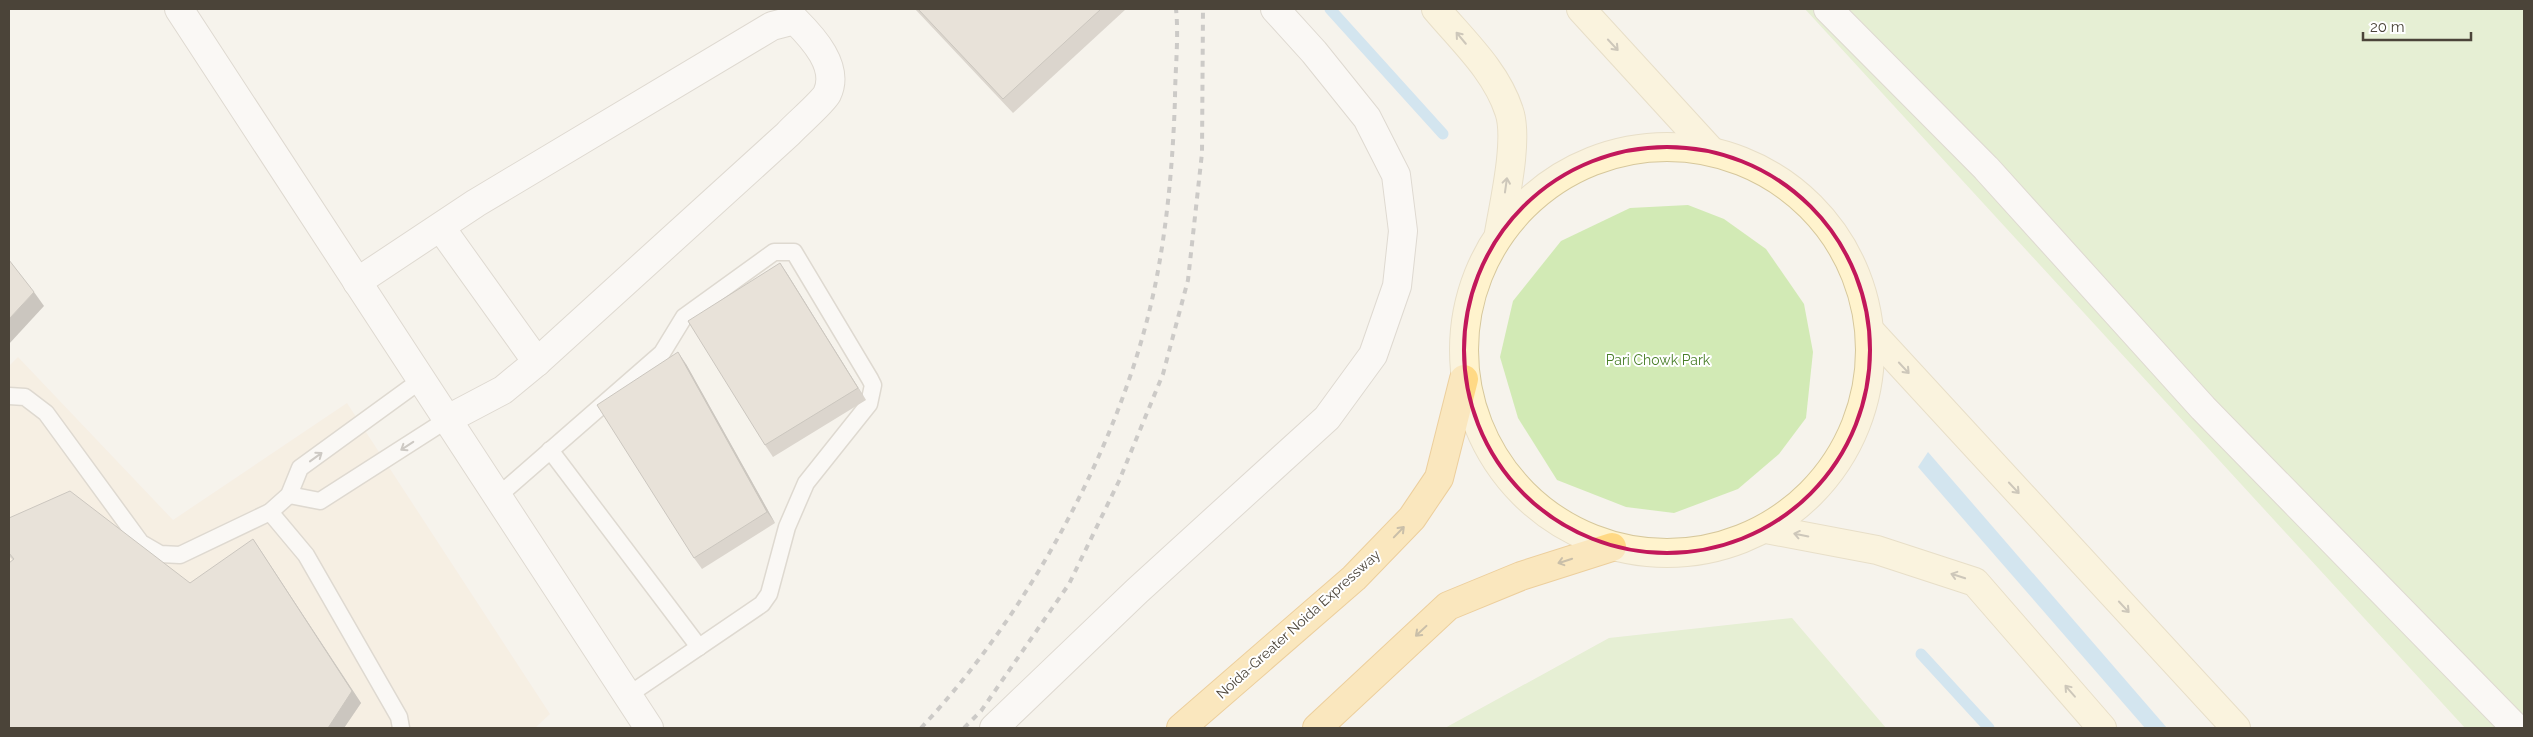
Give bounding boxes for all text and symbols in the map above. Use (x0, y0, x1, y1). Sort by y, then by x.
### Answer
scale bar (2363, 10, 2470, 42)
text: 20 m (2370, 18, 2405, 36)
one-way arrow (1456, 32, 1467, 45)
one-way arrow (1608, 38, 1619, 51)
one-way arrow (1501, 177, 1511, 193)
park label: Pari Chowk Park (1606, 352, 1711, 368)
one-way arrow (1898, 362, 1910, 375)
one-way arrow (401, 441, 415, 451)
one-way arrow (309, 451, 322, 462)
one-way arrow (2008, 481, 2020, 494)
one-way arrow (1393, 526, 1405, 538)
one-way arrow (1794, 530, 1810, 540)
street label: Noida-Greater Noida Expressway (1213, 546, 1383, 702)
one-way arrow (1558, 557, 1574, 567)
one-way arrow (1951, 571, 1967, 581)
one-way arrow (2118, 601, 2130, 614)
one-way arrow (1415, 625, 1427, 637)
one-way arrow (2064, 685, 2076, 698)

